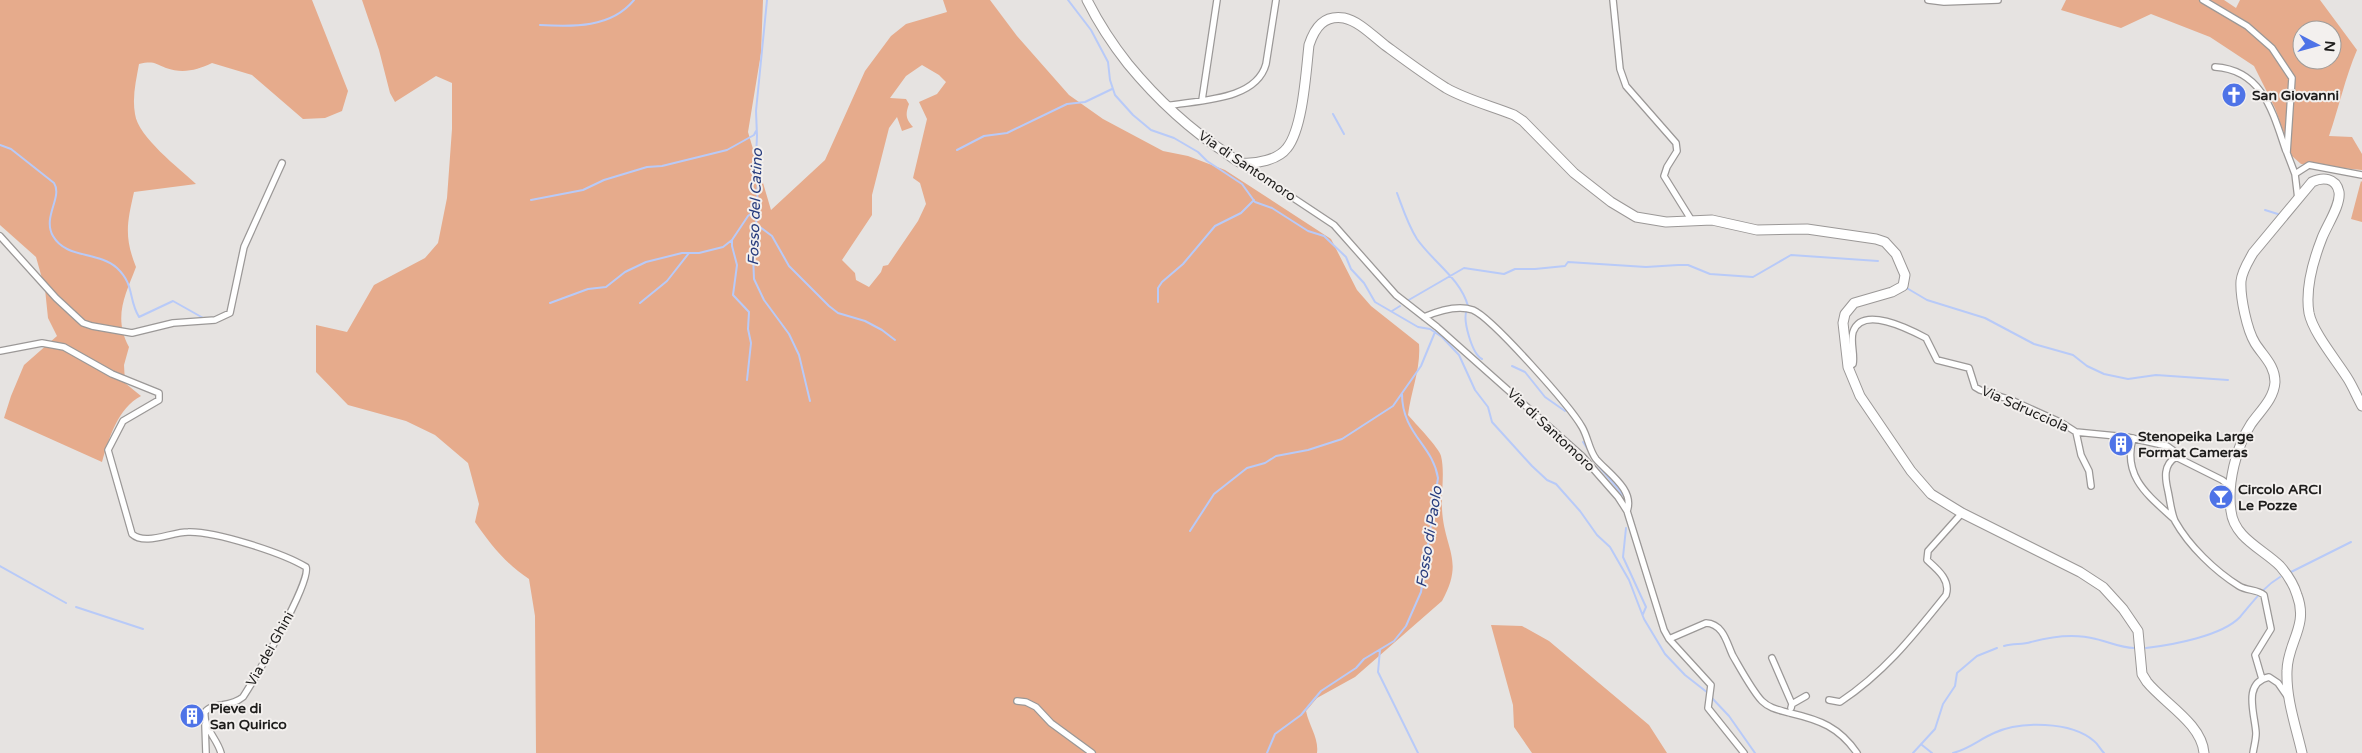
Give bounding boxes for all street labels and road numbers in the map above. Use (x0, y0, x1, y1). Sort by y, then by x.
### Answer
street label: Via di Santomoro (1195, 127, 1299, 205)
street label: Via Sdrucciola (1979, 382, 2071, 436)
street label: Via di Santomoro (1503, 385, 1599, 475)
street label: Via dei Ghini (242, 609, 298, 689)

